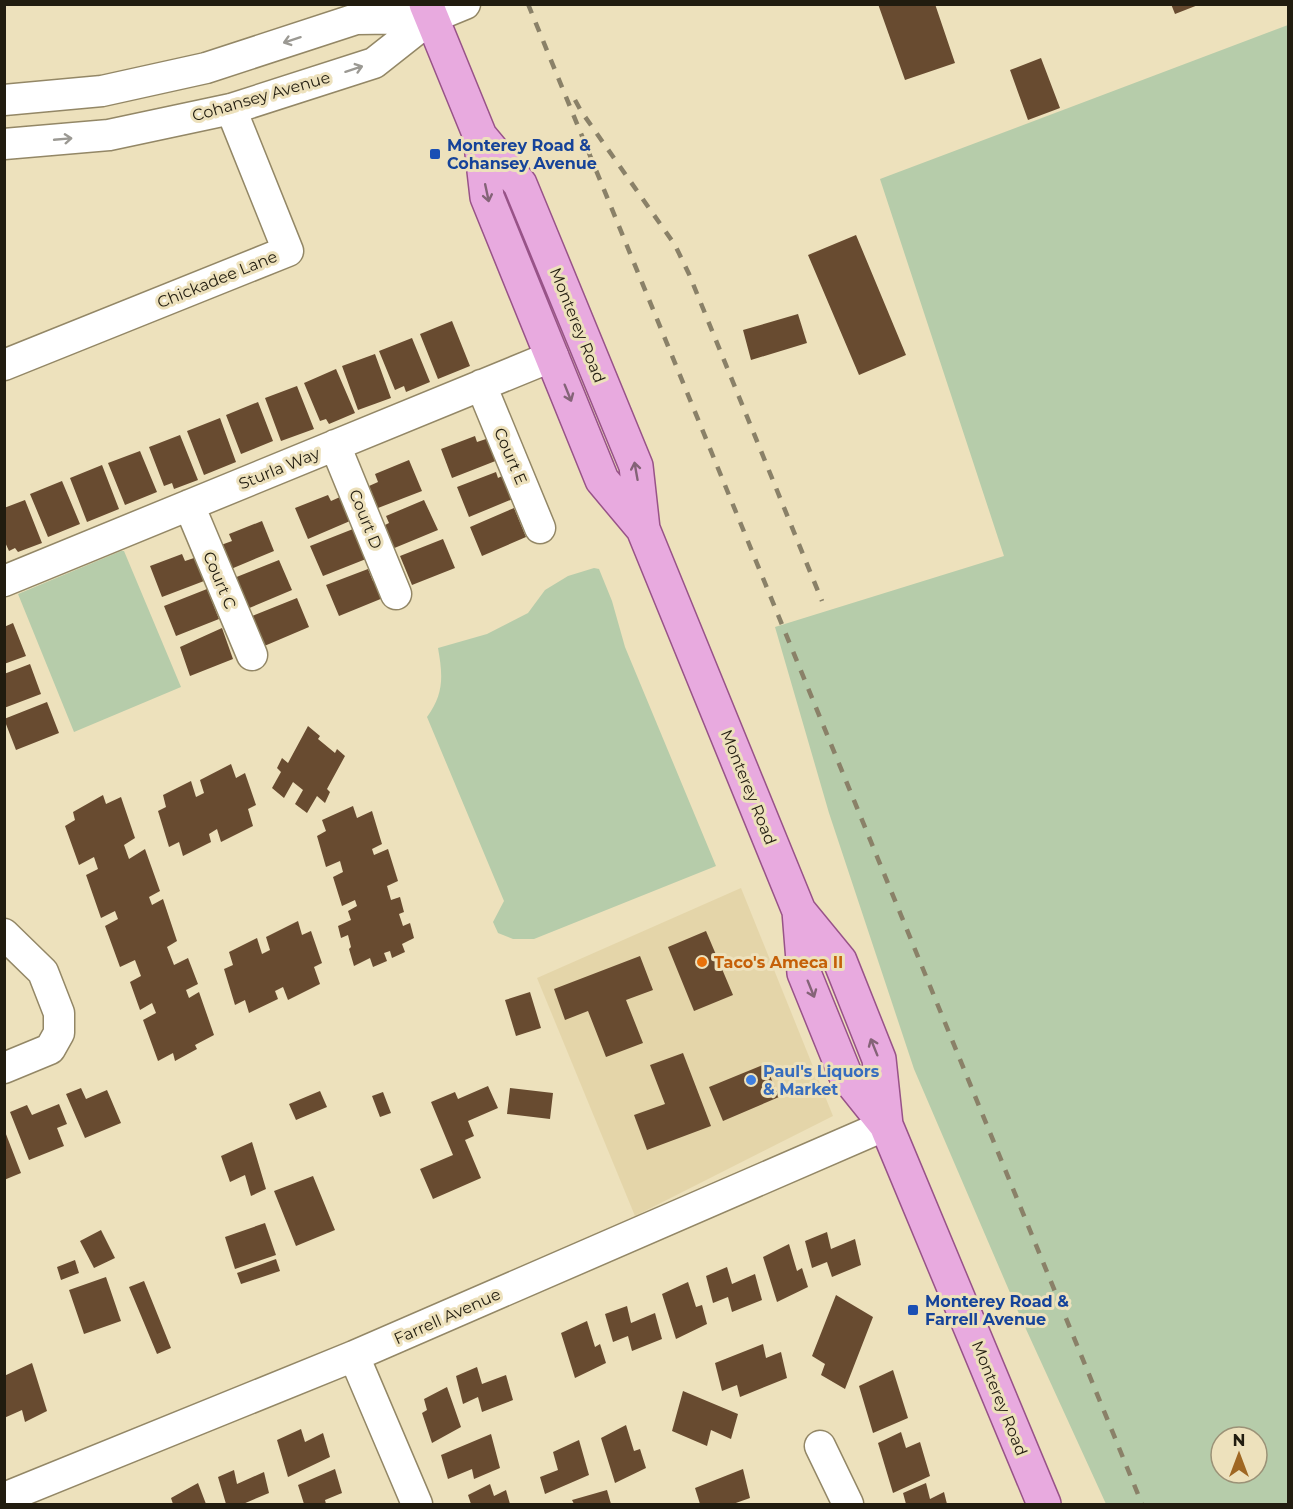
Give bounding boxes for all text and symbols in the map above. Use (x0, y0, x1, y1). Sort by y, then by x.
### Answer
one-way arrow (283, 35, 302, 46)
one-way arrow (344, 63, 363, 74)
street label: Cohansey Avenue (190, 68, 332, 125)
one-way arrow (52, 133, 72, 144)
place label: Monterey Road & Cohansey Avenue (447, 136, 597, 173)
marker: Monterey Road & Cohansey Avenue (428, 147, 442, 161)
one-way arrow (482, 183, 493, 203)
street label: Chickadee Lane (154, 247, 280, 312)
street label: Monterey Road (546, 265, 609, 386)
one-way arrow (563, 384, 574, 402)
street label: Court E (490, 425, 531, 487)
street label: Sturla Way (236, 443, 323, 493)
one-way arrow (630, 462, 641, 481)
street label: Court D (345, 487, 386, 552)
street label: Court C (199, 549, 240, 612)
street label: Monterey Road (717, 727, 780, 848)
place label: Taco's Ameca II (714, 953, 843, 972)
marker: Taco's Ameca II (695, 955, 709, 969)
one-way arrow (806, 979, 817, 998)
one-way arrow (868, 1038, 879, 1057)
place label: Paul's Liquors & Market (763, 1062, 880, 1099)
marker: Paul's Liquors & Market (744, 1073, 758, 1087)
street label: Farrell Avenue (391, 1284, 503, 1348)
place label: Monterey Road & Farrell Avenue (925, 1292, 1069, 1329)
marker: Monterey Road & Farrell Avenue (906, 1303, 920, 1317)
street label: Monterey Road (968, 1338, 1031, 1459)
north arrow (1209, 1425, 1269, 1485)
text: N (1233, 1431, 1245, 1450)

